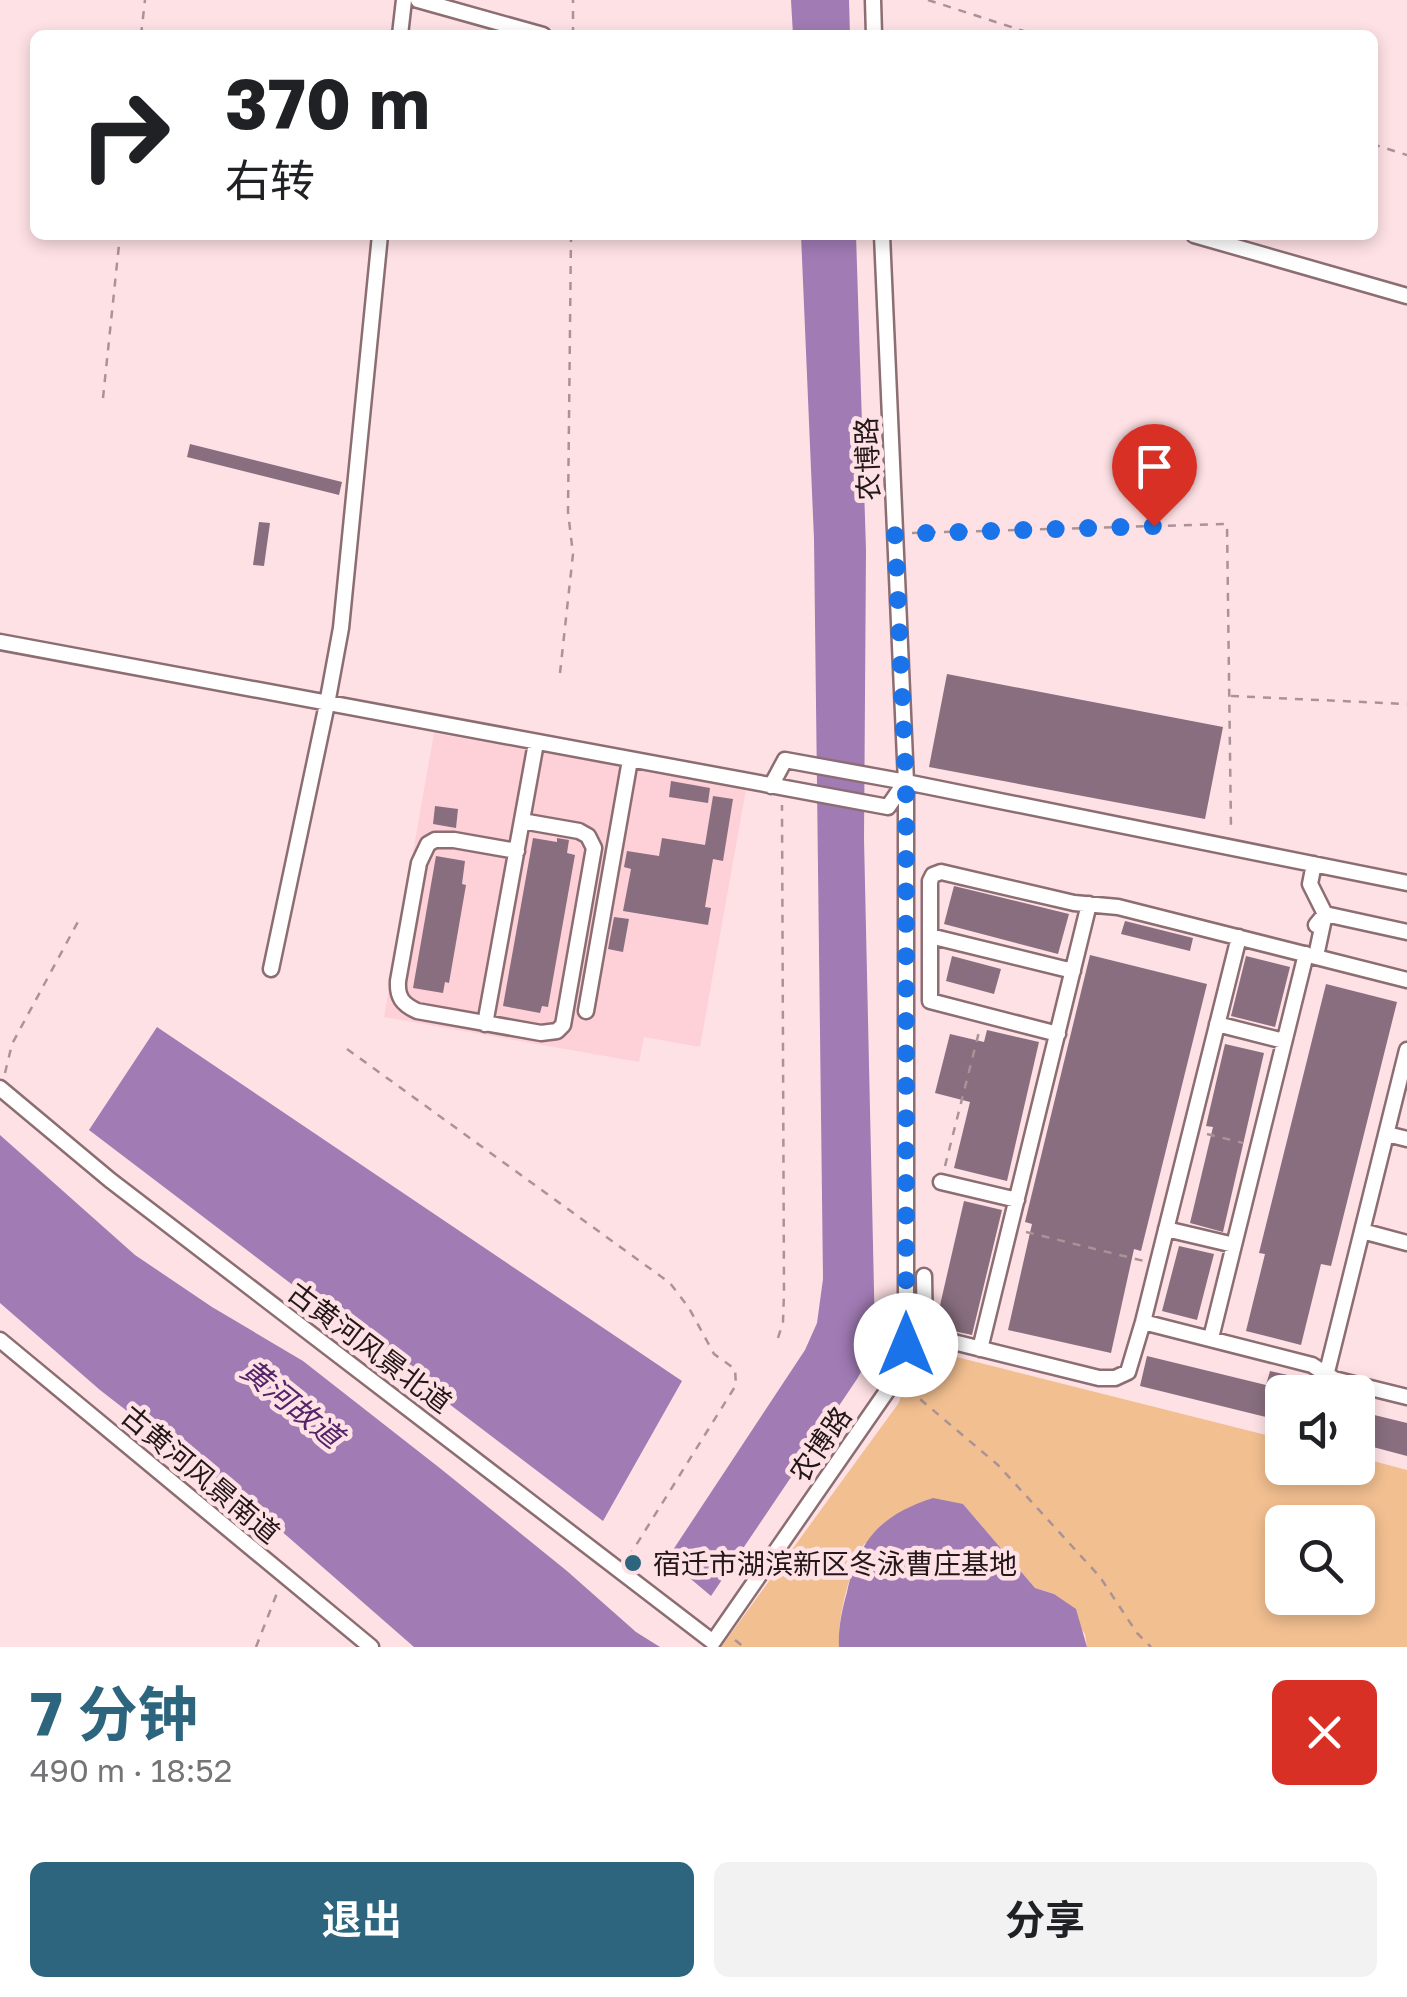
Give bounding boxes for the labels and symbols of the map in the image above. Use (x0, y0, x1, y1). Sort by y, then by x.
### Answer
street label: 农博路 (849, 416, 885, 502)
pin (1112, 424, 1197, 527)
street label: 古黄河风景北道 (282, 1275, 458, 1419)
position arrow (854, 1293, 958, 1397)
water label: 黄河故道 (234, 1351, 353, 1457)
street label: 古黄河风景南道 (115, 1398, 287, 1550)
street label: 农博路 (782, 1400, 858, 1488)
place label: 宿迁市湖滨新区冬泳曹庄基地 (653, 1547, 1017, 1580)
marker: 宿迁市湖滨新区冬泳曹庄基地 (622, 1552, 644, 1574)

